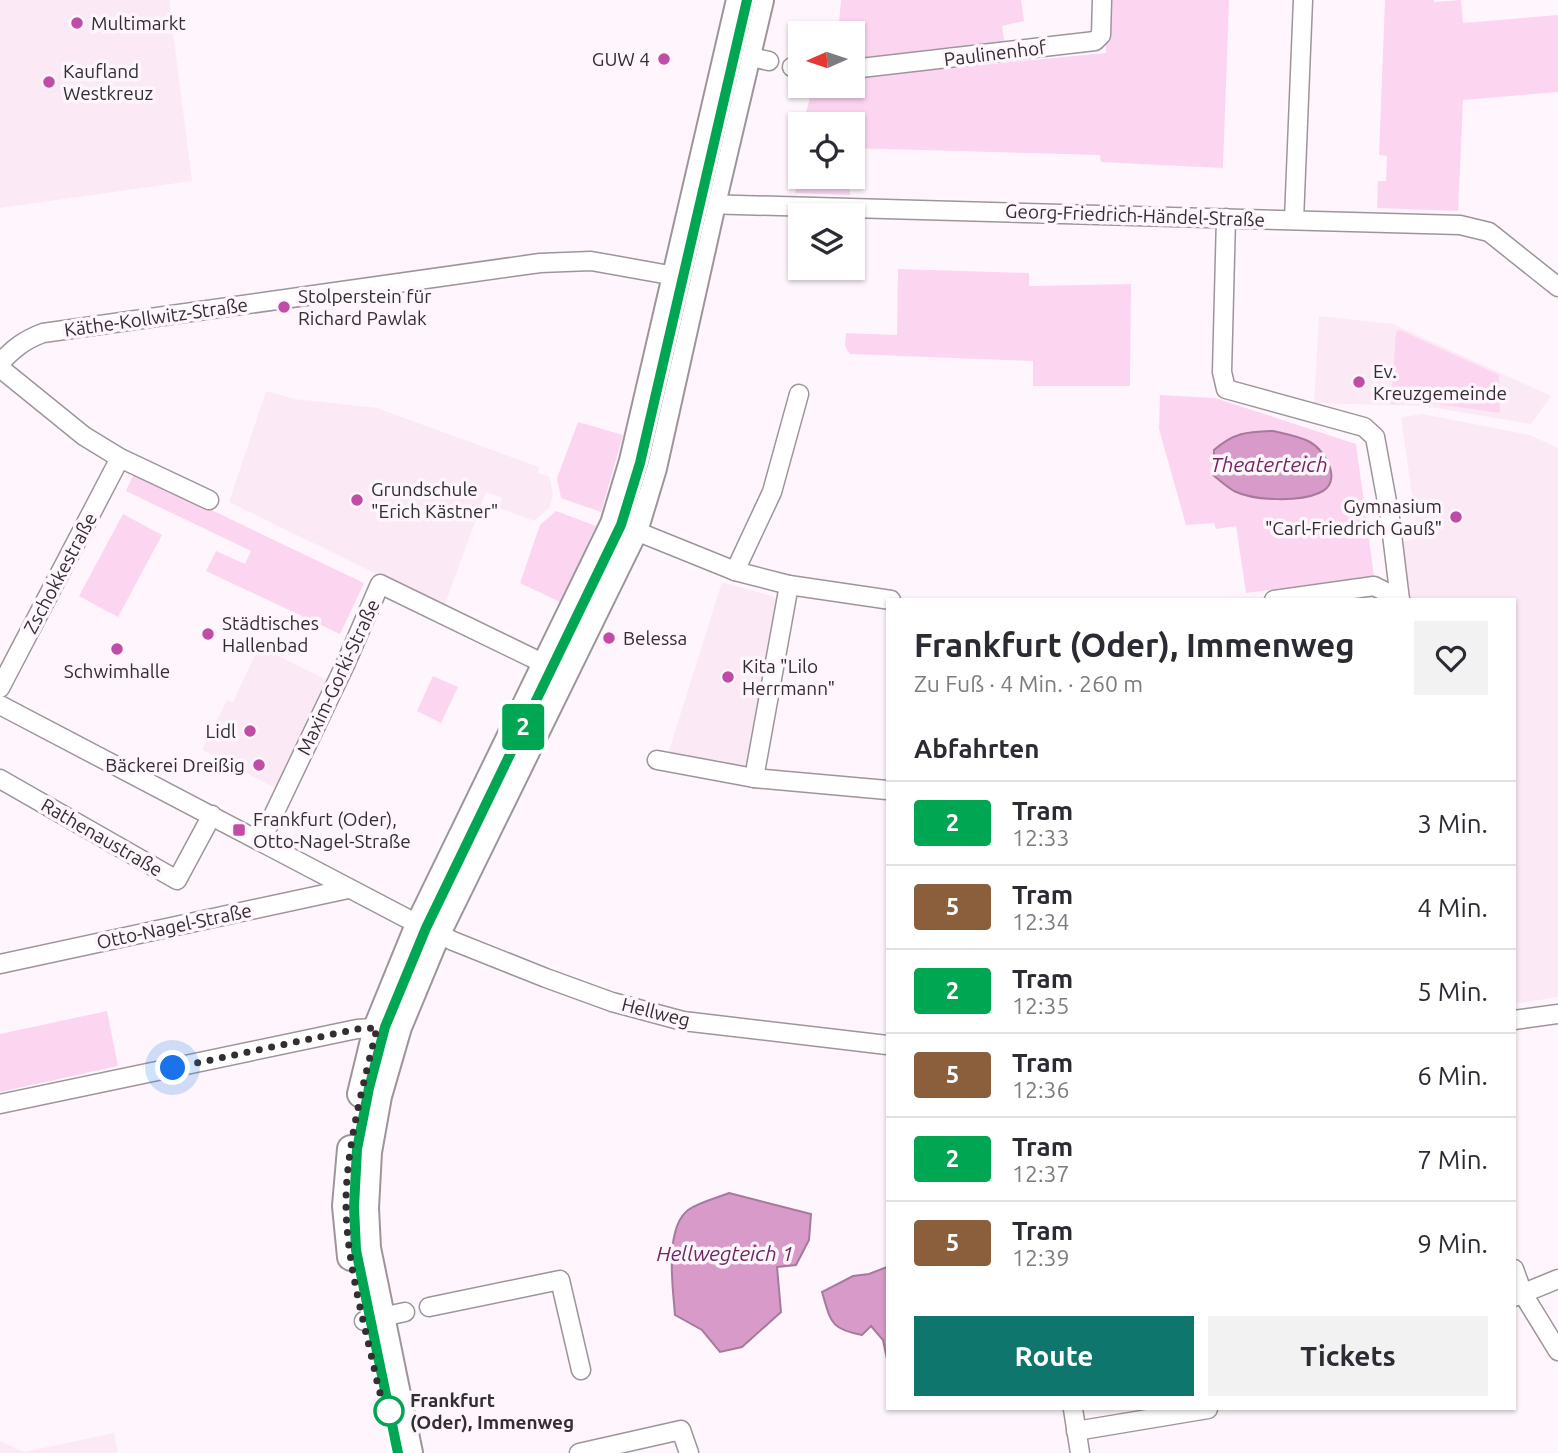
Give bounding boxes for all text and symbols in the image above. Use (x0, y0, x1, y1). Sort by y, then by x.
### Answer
place label: Multimarkt (91, 12, 186, 34)
marker: Multimarkt (69, 15, 85, 31)
north arrow (788, 21, 864, 98)
map controls (788, 21, 865, 280)
street label: Paulinenhof (943, 36, 1048, 70)
place label: GUW 4 (592, 48, 650, 70)
marker: GUW 4 (656, 51, 672, 67)
place label: Kaufland Westkreuz (63, 60, 154, 104)
marker: Kaufland Westkreuz (41, 74, 57, 90)
button: locate (788, 112, 865, 189)
street label: Georg-Friedrich-Händel-Straße (1005, 199, 1265, 231)
button: layers (788, 203, 865, 280)
place label: Stolperstein für Richard Pawlak (298, 285, 432, 329)
street label: Käthe-Kollwitz-Straße (63, 293, 249, 341)
marker: Stolperstein für Richard Pawlak (276, 299, 292, 315)
place label: Ev. Kreuzgemeinde (1373, 360, 1507, 404)
marker: Ev. Kreuzgemeinde (1351, 374, 1367, 390)
water label: Theaterteich (1210, 452, 1328, 476)
place label: Grundschule "Erich Kästner" (371, 478, 498, 522)
marker: Grundschule "Erich Kästner" (349, 492, 365, 508)
place label: Gymnasium "Carl-Friedrich Gauß" (1265, 495, 1442, 539)
street label: Zschokkestraße (19, 509, 101, 637)
marker: Gymnasium "Carl-Friedrich Gauß" (1448, 509, 1464, 525)
street label: Maxim-Gorki-Straße (292, 596, 384, 758)
place label: Städtisches Hallenbad (222, 612, 319, 656)
button: heart (1414, 621, 1488, 695)
marker: Städtisches Hallenbad (200, 626, 216, 642)
text: Frankfurt (Oder), Immenweg (914, 626, 1355, 663)
place label: Belessa (623, 627, 687, 649)
marker: Belessa (601, 630, 617, 646)
marker: Schwimhalle (109, 641, 125, 657)
place label: Kita "Lilo Herrmann" (742, 655, 835, 699)
place label: Schwimhalle (64, 660, 170, 682)
marker: Kita "Lilo Herrmann" (720, 669, 736, 685)
text: Zu Fuß · 4 Min. · 260 m (914, 671, 1143, 696)
line badge: 2 (500, 704, 546, 750)
text: 2 (516, 713, 530, 740)
place label: Lidl (206, 720, 236, 742)
marker: Lidl (242, 723, 258, 739)
text: Abfahrten (914, 734, 1039, 763)
place label: Bäckerei Dreißig (105, 754, 245, 776)
marker: Bäckerei Dreißig (251, 757, 267, 773)
street label: Rathenaustraße (37, 793, 167, 881)
text: Tram (1012, 796, 1073, 825)
place label: Frankfurt (Oder), Otto-Nagel-Straße (253, 808, 411, 852)
text: 2 (946, 809, 959, 836)
text: 3 Min. (1417, 809, 1488, 838)
marker: Frankfurt (Oder), Otto-Nagel-Straße (231, 822, 247, 838)
text: 12:33 (1012, 825, 1070, 850)
text: Tram (1012, 880, 1073, 909)
text: 5 (946, 893, 959, 920)
text: 4 Min. (1417, 893, 1488, 922)
street label: Otto-Nagel-Straße (95, 899, 253, 953)
text: 12:34 (1012, 909, 1070, 934)
text: Tram (1012, 964, 1073, 993)
text: 2 (946, 977, 959, 1004)
text: 5 Min. (1417, 977, 1488, 1006)
street label: Hellweg (619, 993, 693, 1031)
text: 12:35 (1012, 993, 1070, 1018)
text: Tram (1012, 1048, 1073, 1077)
your location (155, 1050, 190, 1085)
text: 5 (946, 1061, 959, 1088)
text: 6 Min. (1417, 1061, 1488, 1090)
text: 12:36 (1012, 1077, 1070, 1102)
text: Tram (1012, 1132, 1073, 1161)
text: 2 (946, 1145, 959, 1172)
text: 7 Min. (1417, 1145, 1488, 1174)
text: 12:37 (1012, 1161, 1070, 1186)
text: Tram (1012, 1216, 1073, 1245)
text: 5 (946, 1229, 959, 1256)
text: 9 Min. (1417, 1229, 1488, 1258)
water label: Hellwegteich 1 (657, 1241, 793, 1265)
text: 12:39 (1012, 1245, 1070, 1270)
button: Route (914, 1316, 1194, 1396)
button: Tickets (1208, 1316, 1488, 1396)
place label: Frankfurt (Oder), Immenweg (410, 1389, 574, 1433)
marker: Frankfurt (Oder), Immenweg (374, 1396, 404, 1426)

